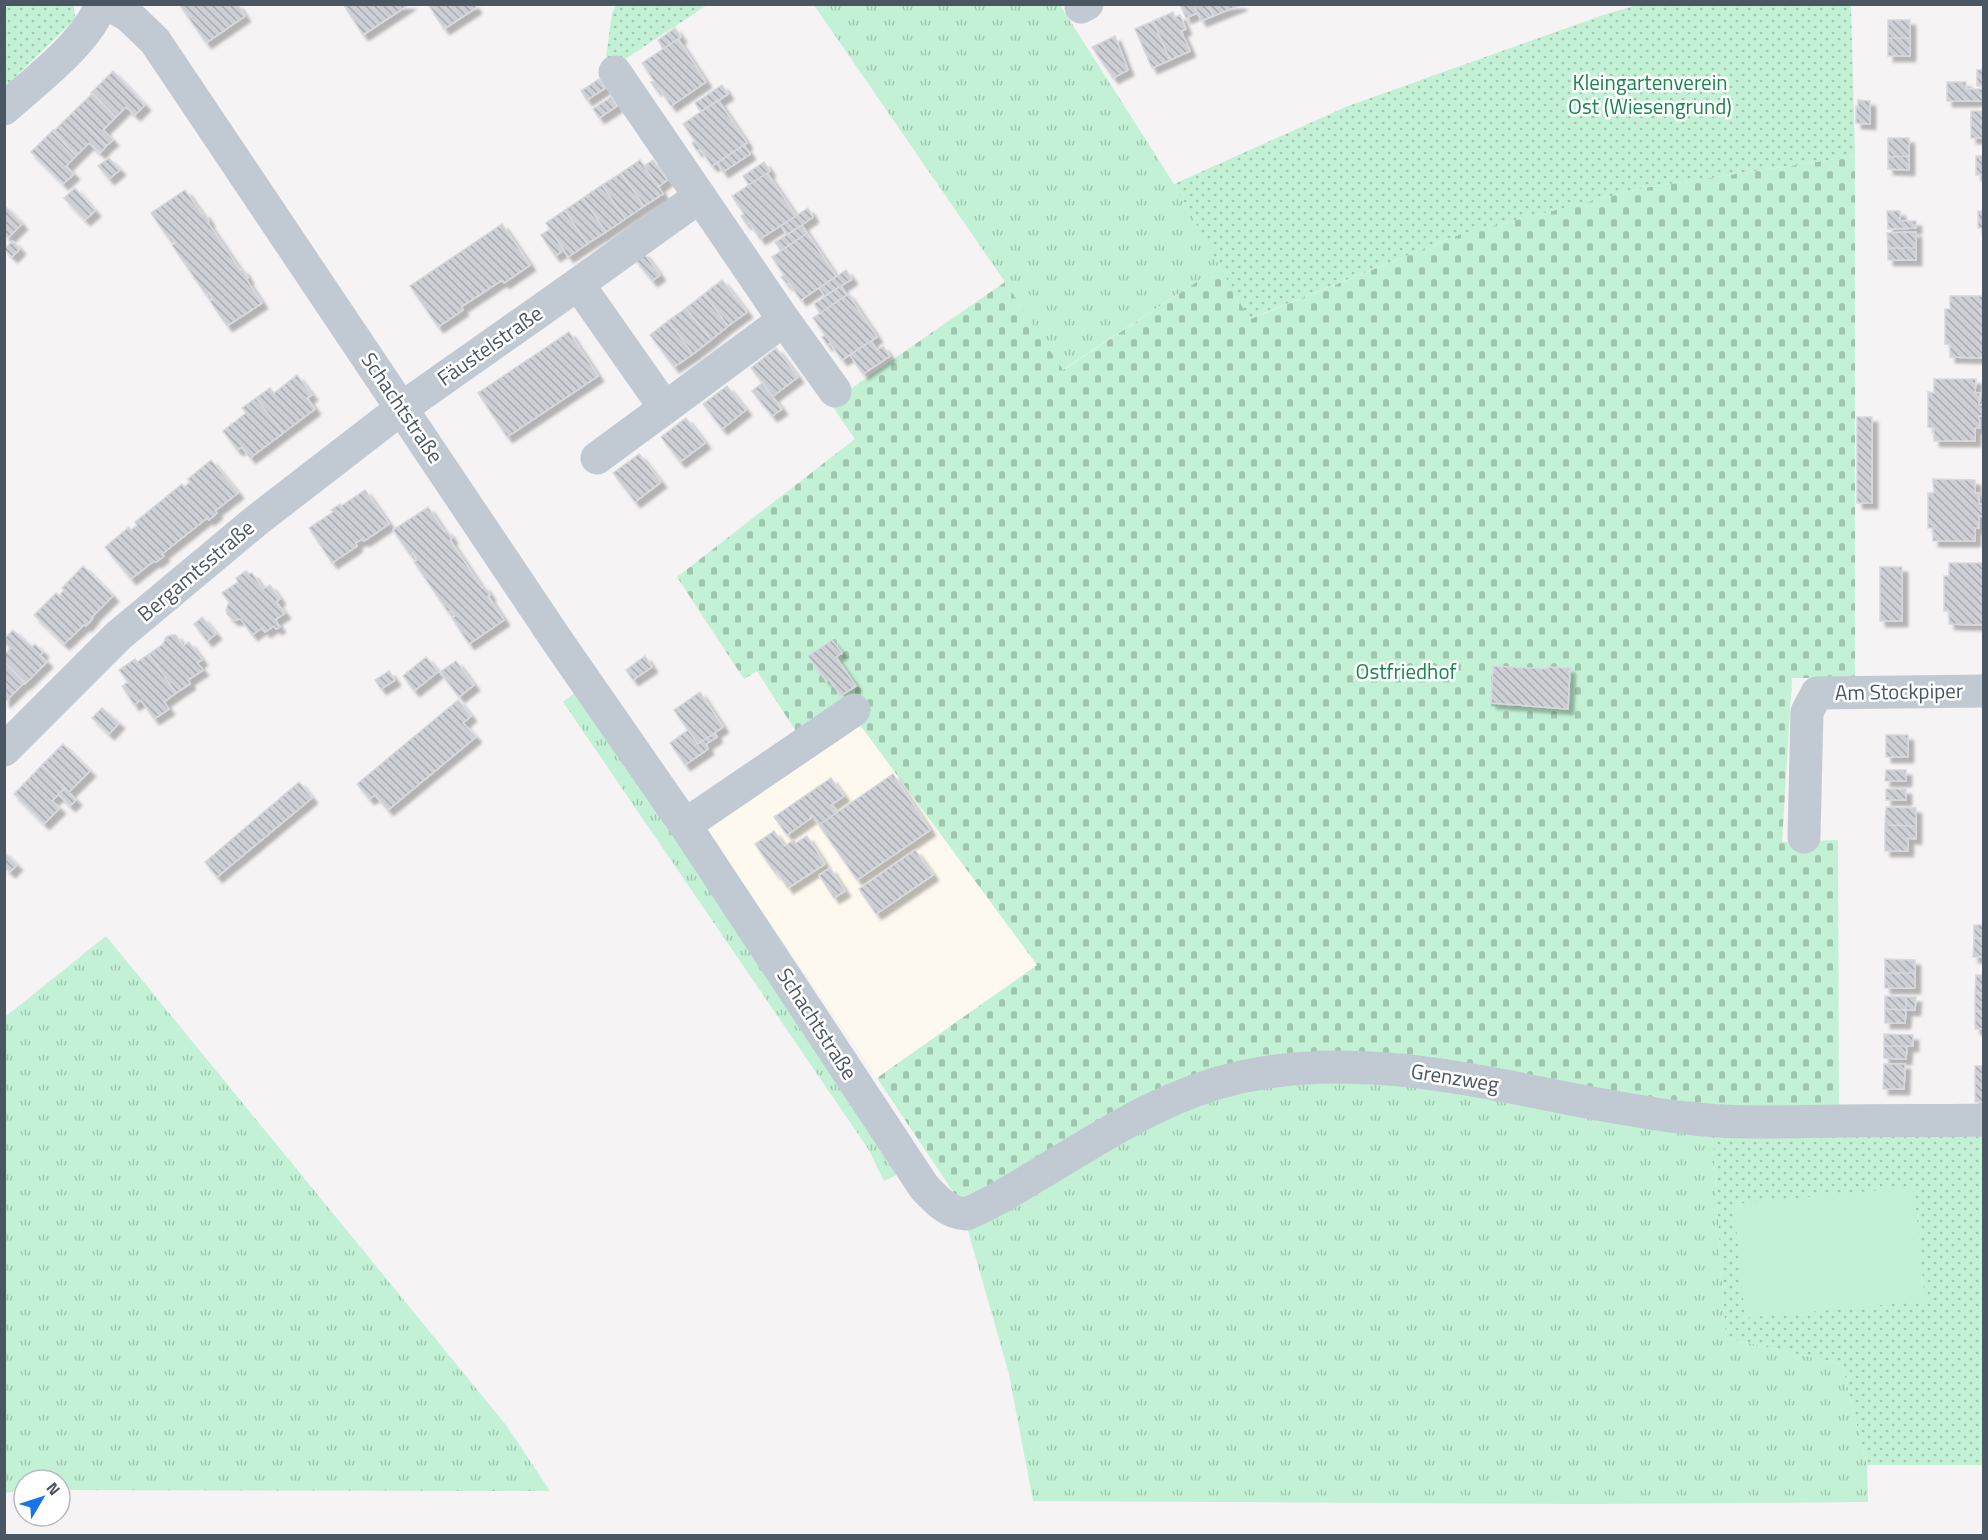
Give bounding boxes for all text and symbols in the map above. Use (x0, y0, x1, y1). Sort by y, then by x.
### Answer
park label: Kleingartenverein Ost (Wiesengrund) (1568, 66, 1732, 122)
street label: Fäustelstraße (430, 297, 549, 393)
street label: Schachtstraße (354, 346, 452, 469)
street label: Bergamtsstraße (130, 512, 261, 629)
park label: Ostfriedhof (1356, 655, 1456, 687)
street label: Am Stockpiper (1835, 674, 1963, 708)
street label: Schachtstraße (770, 961, 866, 1086)
street label: Grenzweg (1409, 1054, 1502, 1100)
north arrow (12, 1468, 72, 1528)
text: N (41, 1477, 66, 1500)

